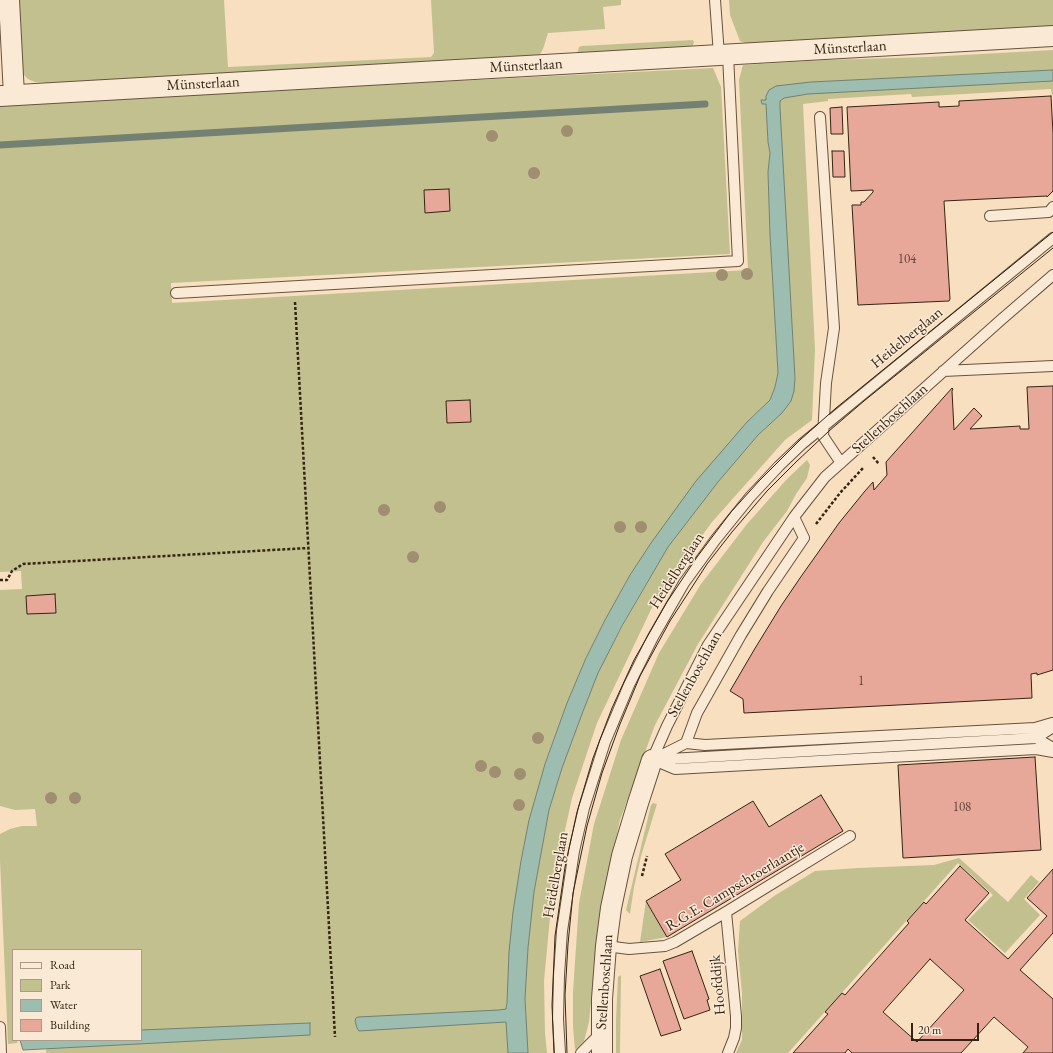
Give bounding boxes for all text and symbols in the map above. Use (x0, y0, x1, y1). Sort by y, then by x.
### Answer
street label: Münsterlaan (813, 37, 887, 59)
street label: Münsterlaan (489, 55, 563, 77)
street label: Münsterlaan (166, 73, 240, 95)
house number: 104 (898, 251, 916, 267)
street label: Heidelberglaan (867, 304, 947, 372)
street label: Stellenboschlaan (848, 380, 932, 458)
street label: Heidelberglaan (646, 529, 708, 613)
street label: Stellenboschlaan (664, 628, 726, 720)
house number: 1 (858, 673, 864, 689)
house number: 108 (953, 799, 971, 815)
street label: Heidelberglaan (540, 830, 572, 920)
street label: R.G.E. Campschroerlaantje (662, 838, 808, 936)
street label: Stellenboschlaan (593, 934, 617, 1030)
legend (12, 949, 142, 1041)
street label: Hoofddijk (706, 954, 730, 1016)
text: Road (50, 957, 75, 973)
text: Park (50, 977, 70, 993)
text: Water (50, 997, 77, 1013)
scale bar (913, 1015, 981, 1041)
text: Building (50, 1017, 90, 1033)
text: 20 m (918, 1022, 941, 1038)

